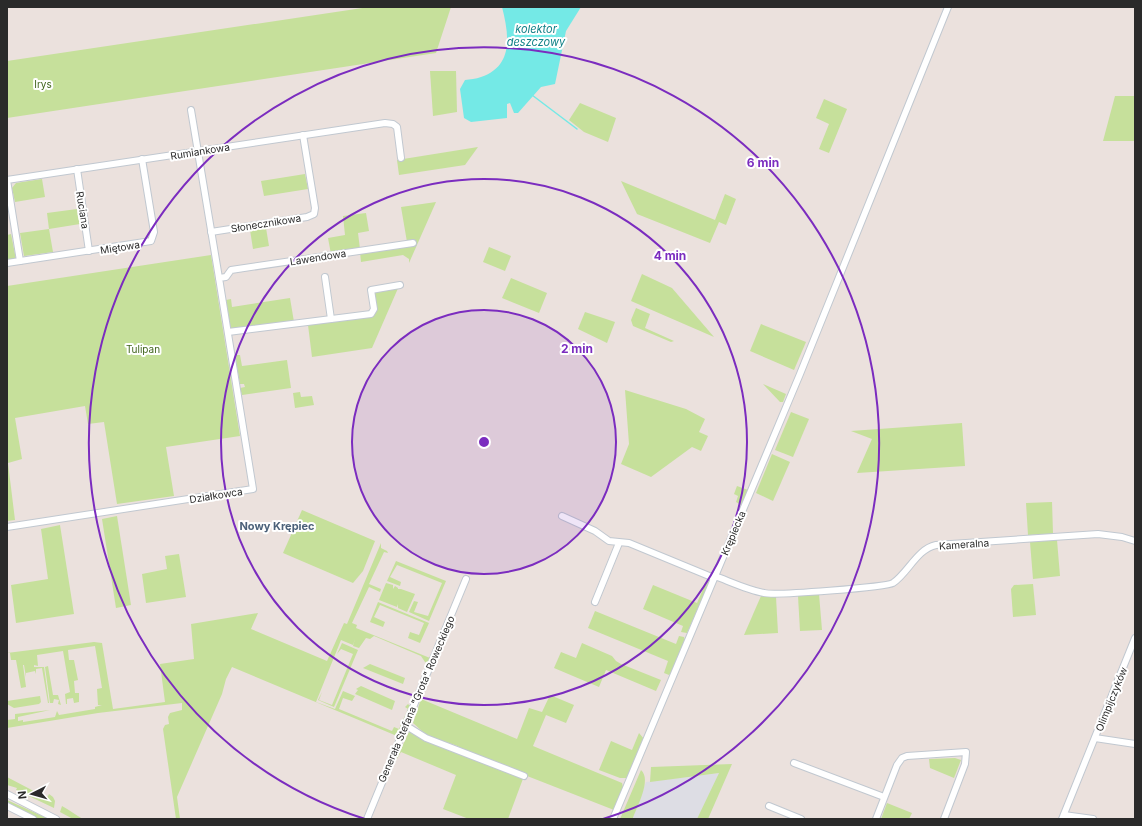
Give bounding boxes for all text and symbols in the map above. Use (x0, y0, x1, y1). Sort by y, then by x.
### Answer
water label: kolektor deszczowy (507, 22, 566, 49)
park label: Irys (34, 78, 52, 90)
street label: Rumiankowa (169, 140, 231, 162)
text: 6 min (747, 155, 779, 170)
street label: Ruciana (74, 190, 92, 230)
street label: Słonecznikowa (230, 212, 302, 234)
street label: Miętowa (99, 238, 141, 256)
street label: Lawendowa (289, 247, 347, 267)
text: 4 min (654, 248, 686, 263)
text: 2 min (561, 341, 593, 356)
park label: Tulipan (126, 343, 160, 355)
centre of rings (477, 435, 491, 449)
street label: Działkowca (189, 485, 243, 505)
street label: Krępiecka (718, 509, 748, 557)
district label: Nowy Krępiec (239, 519, 315, 533)
street label: Kameralna (939, 536, 989, 552)
street label: Generała Stefana "Grota" Roweckiego (375, 614, 457, 784)
street label: Olimpijczyków (1093, 665, 1129, 733)
north arrow (12, 774, 52, 814)
text: N (15, 790, 29, 800)

